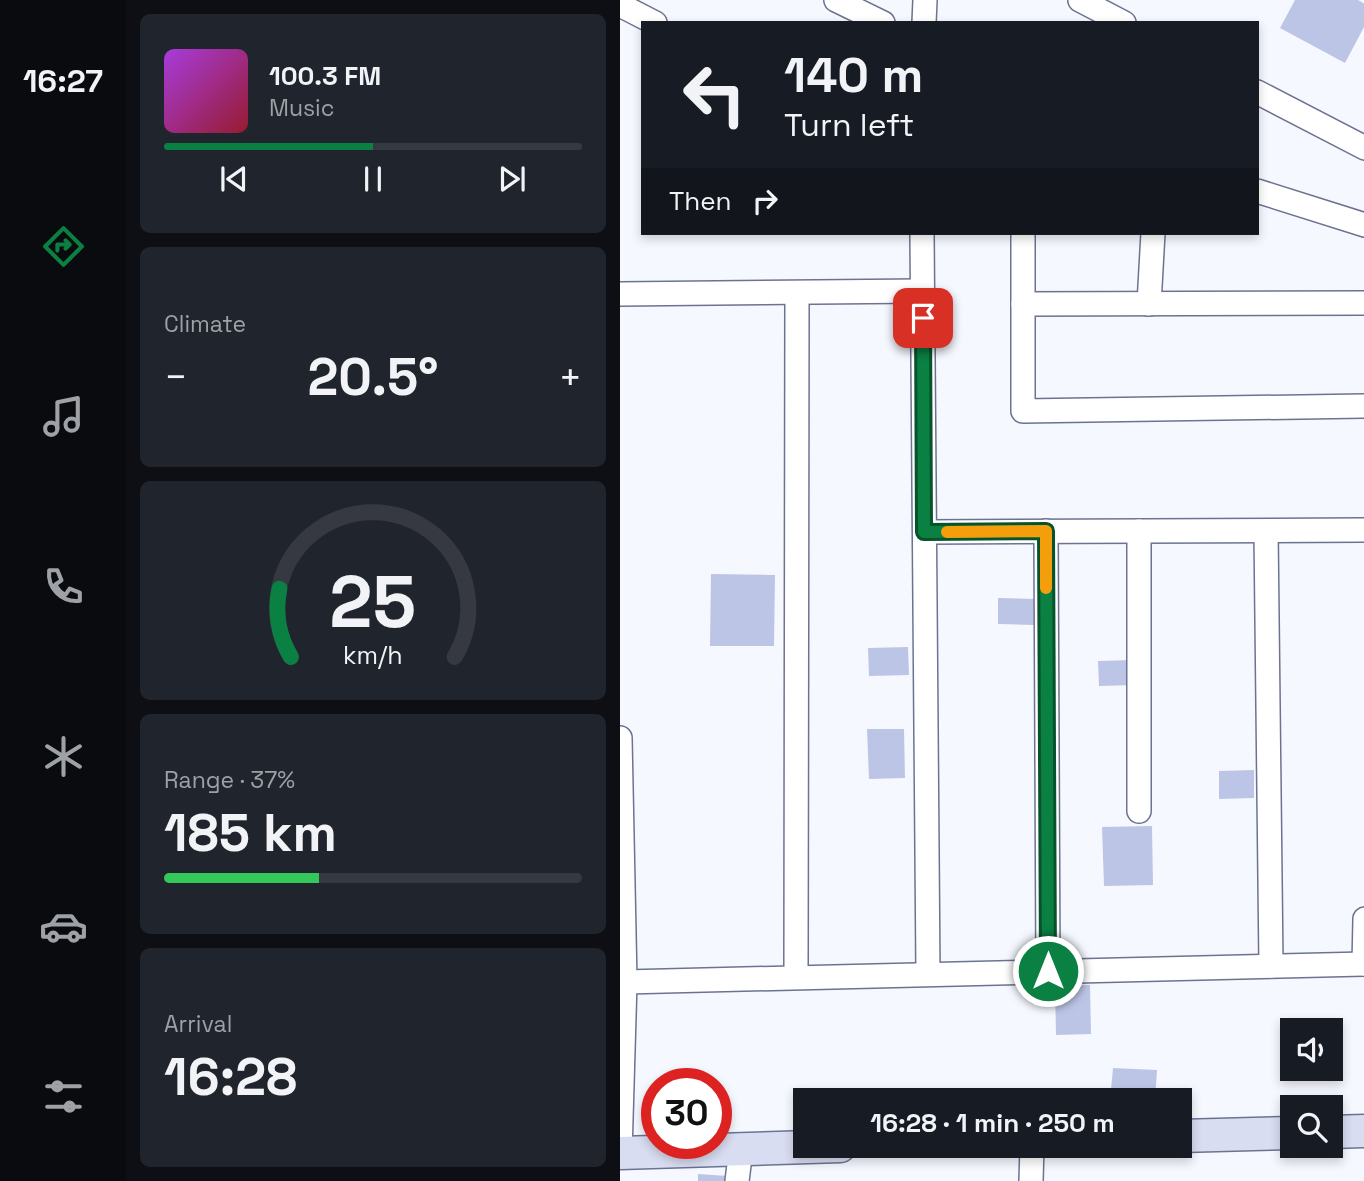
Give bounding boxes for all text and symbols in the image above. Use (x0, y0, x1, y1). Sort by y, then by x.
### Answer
text: 140 m (784, 44, 923, 106)
icon: left (669, 49, 760, 140)
text: 100.3 FM (269, 59, 381, 93)
text: 16:27 (23, 61, 103, 101)
text: Music (269, 93, 334, 123)
text: Turn left (784, 105, 914, 145)
icon: previous (215, 160, 253, 198)
icon: pause (354, 160, 392, 198)
icon: next (493, 160, 531, 198)
icon: right (746, 182, 784, 220)
text: Then (669, 184, 732, 218)
icon: directions (39, 222, 88, 271)
pin (893, 288, 953, 348)
icon: arrive (904, 299, 942, 337)
text: Climate (164, 309, 246, 339)
text: 20.5° (307, 344, 439, 410)
text: − (164, 353, 188, 401)
text: + (558, 353, 582, 401)
icon: music (39, 392, 88, 441)
text: 25 (330, 555, 416, 648)
icon: phone (39, 562, 88, 611)
text: km/h (343, 638, 403, 670)
icon: climate (39, 732, 88, 781)
text: Range · 37% (164, 765, 295, 795)
text: 185 km (164, 800, 337, 866)
icon: car (39, 902, 88, 951)
position arrow (1011, 934, 1085, 1008)
text: Arrival (164, 1009, 232, 1039)
map controls (1280, 1018, 1343, 1158)
button: sound (1280, 1018, 1343, 1081)
text: 16:28 (164, 1044, 297, 1110)
speed limit sign: 30 (641, 1068, 732, 1159)
icon: filters (39, 1072, 88, 1121)
button: search (1280, 1095, 1343, 1158)
text: 16:28 · 1 min · 250 m (870, 1106, 1115, 1140)

